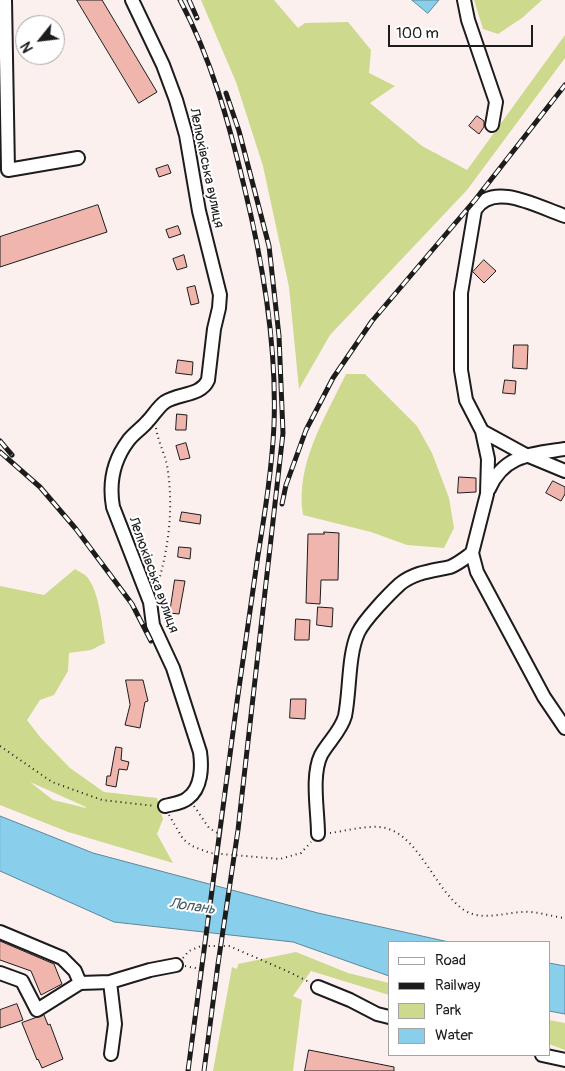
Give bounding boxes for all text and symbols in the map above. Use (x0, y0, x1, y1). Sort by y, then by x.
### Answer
north arrow (15, 15, 65, 65)
scale bar (390, 15, 535, 47)
text: 100 m (396, 24, 439, 43)
text: N (18, 39, 37, 55)
street label: Лелюківська вулиця (185, 106, 227, 230)
street label: Лелюківська вулиця (124, 515, 182, 635)
water label: Лопань (168, 895, 216, 919)
legend (388, 941, 550, 1056)
text: Road (435, 951, 466, 970)
text: Railway (435, 976, 480, 995)
text: Park (435, 1001, 461, 1020)
text: Water (435, 1026, 473, 1045)

